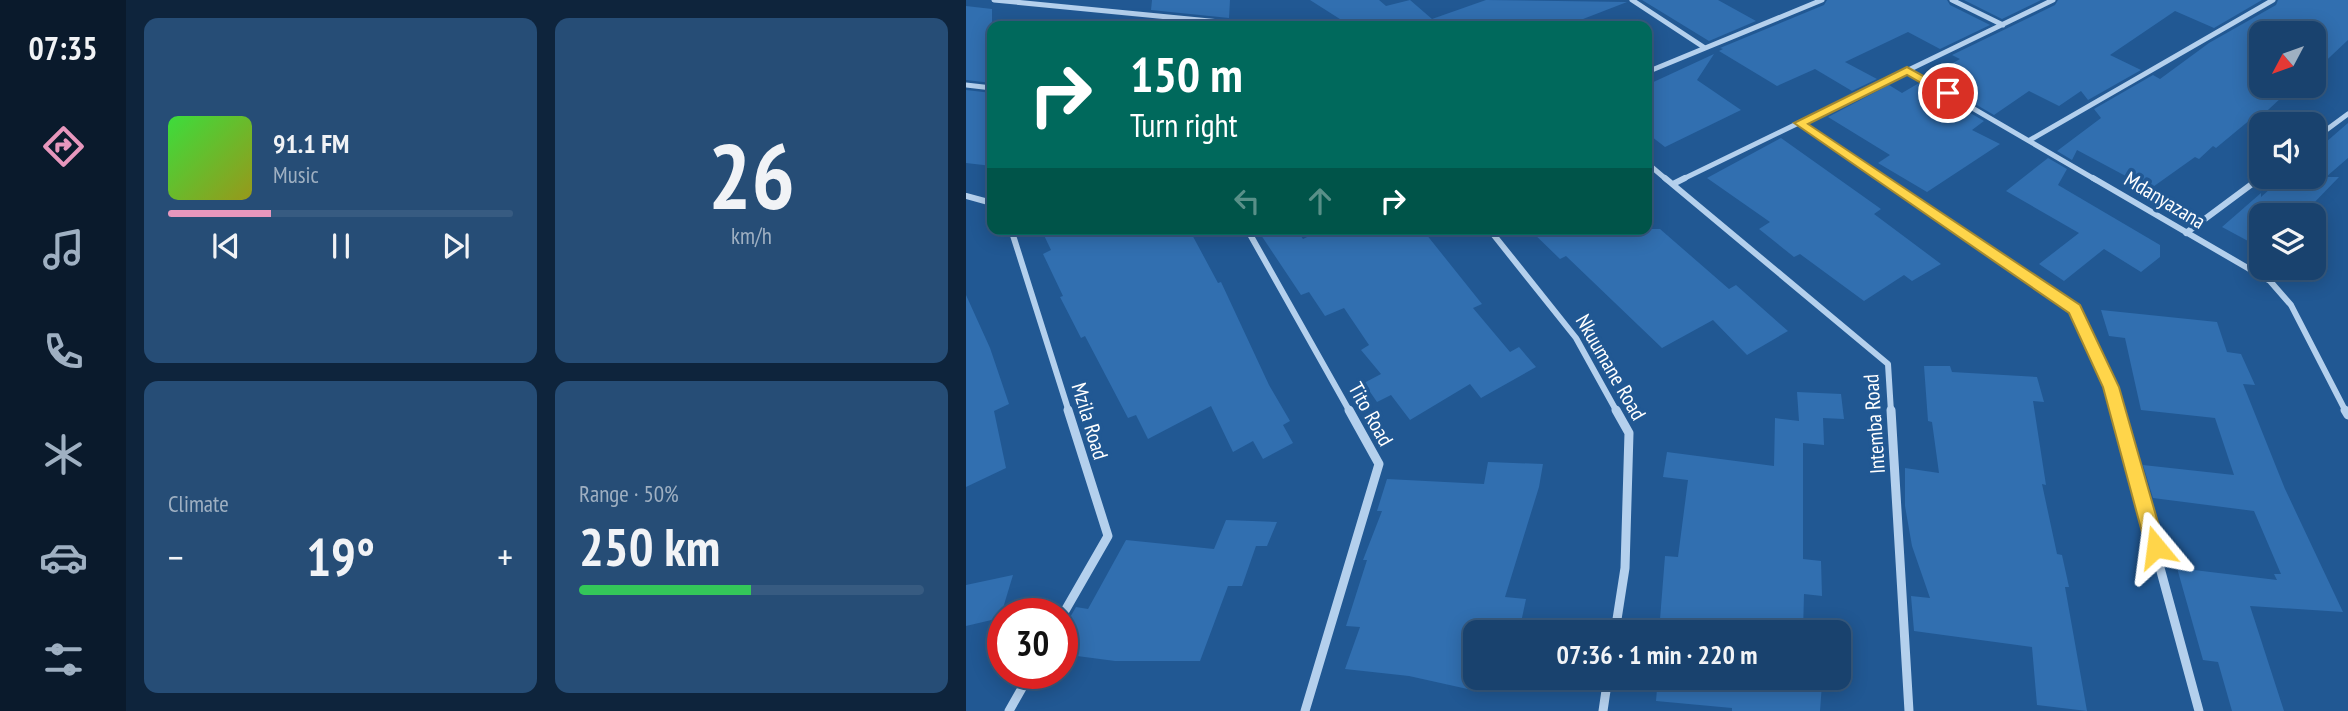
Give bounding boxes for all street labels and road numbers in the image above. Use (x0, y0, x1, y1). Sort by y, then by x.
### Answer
street label: Mdanyazana (2119, 165, 2211, 235)
street label: Nkuumane Road (1570, 309, 1652, 425)
street label: Intemba Road (1857, 373, 1891, 475)
street label: Tito Road (1342, 377, 1400, 451)
street label: Mzila Road (1066, 379, 1114, 463)

